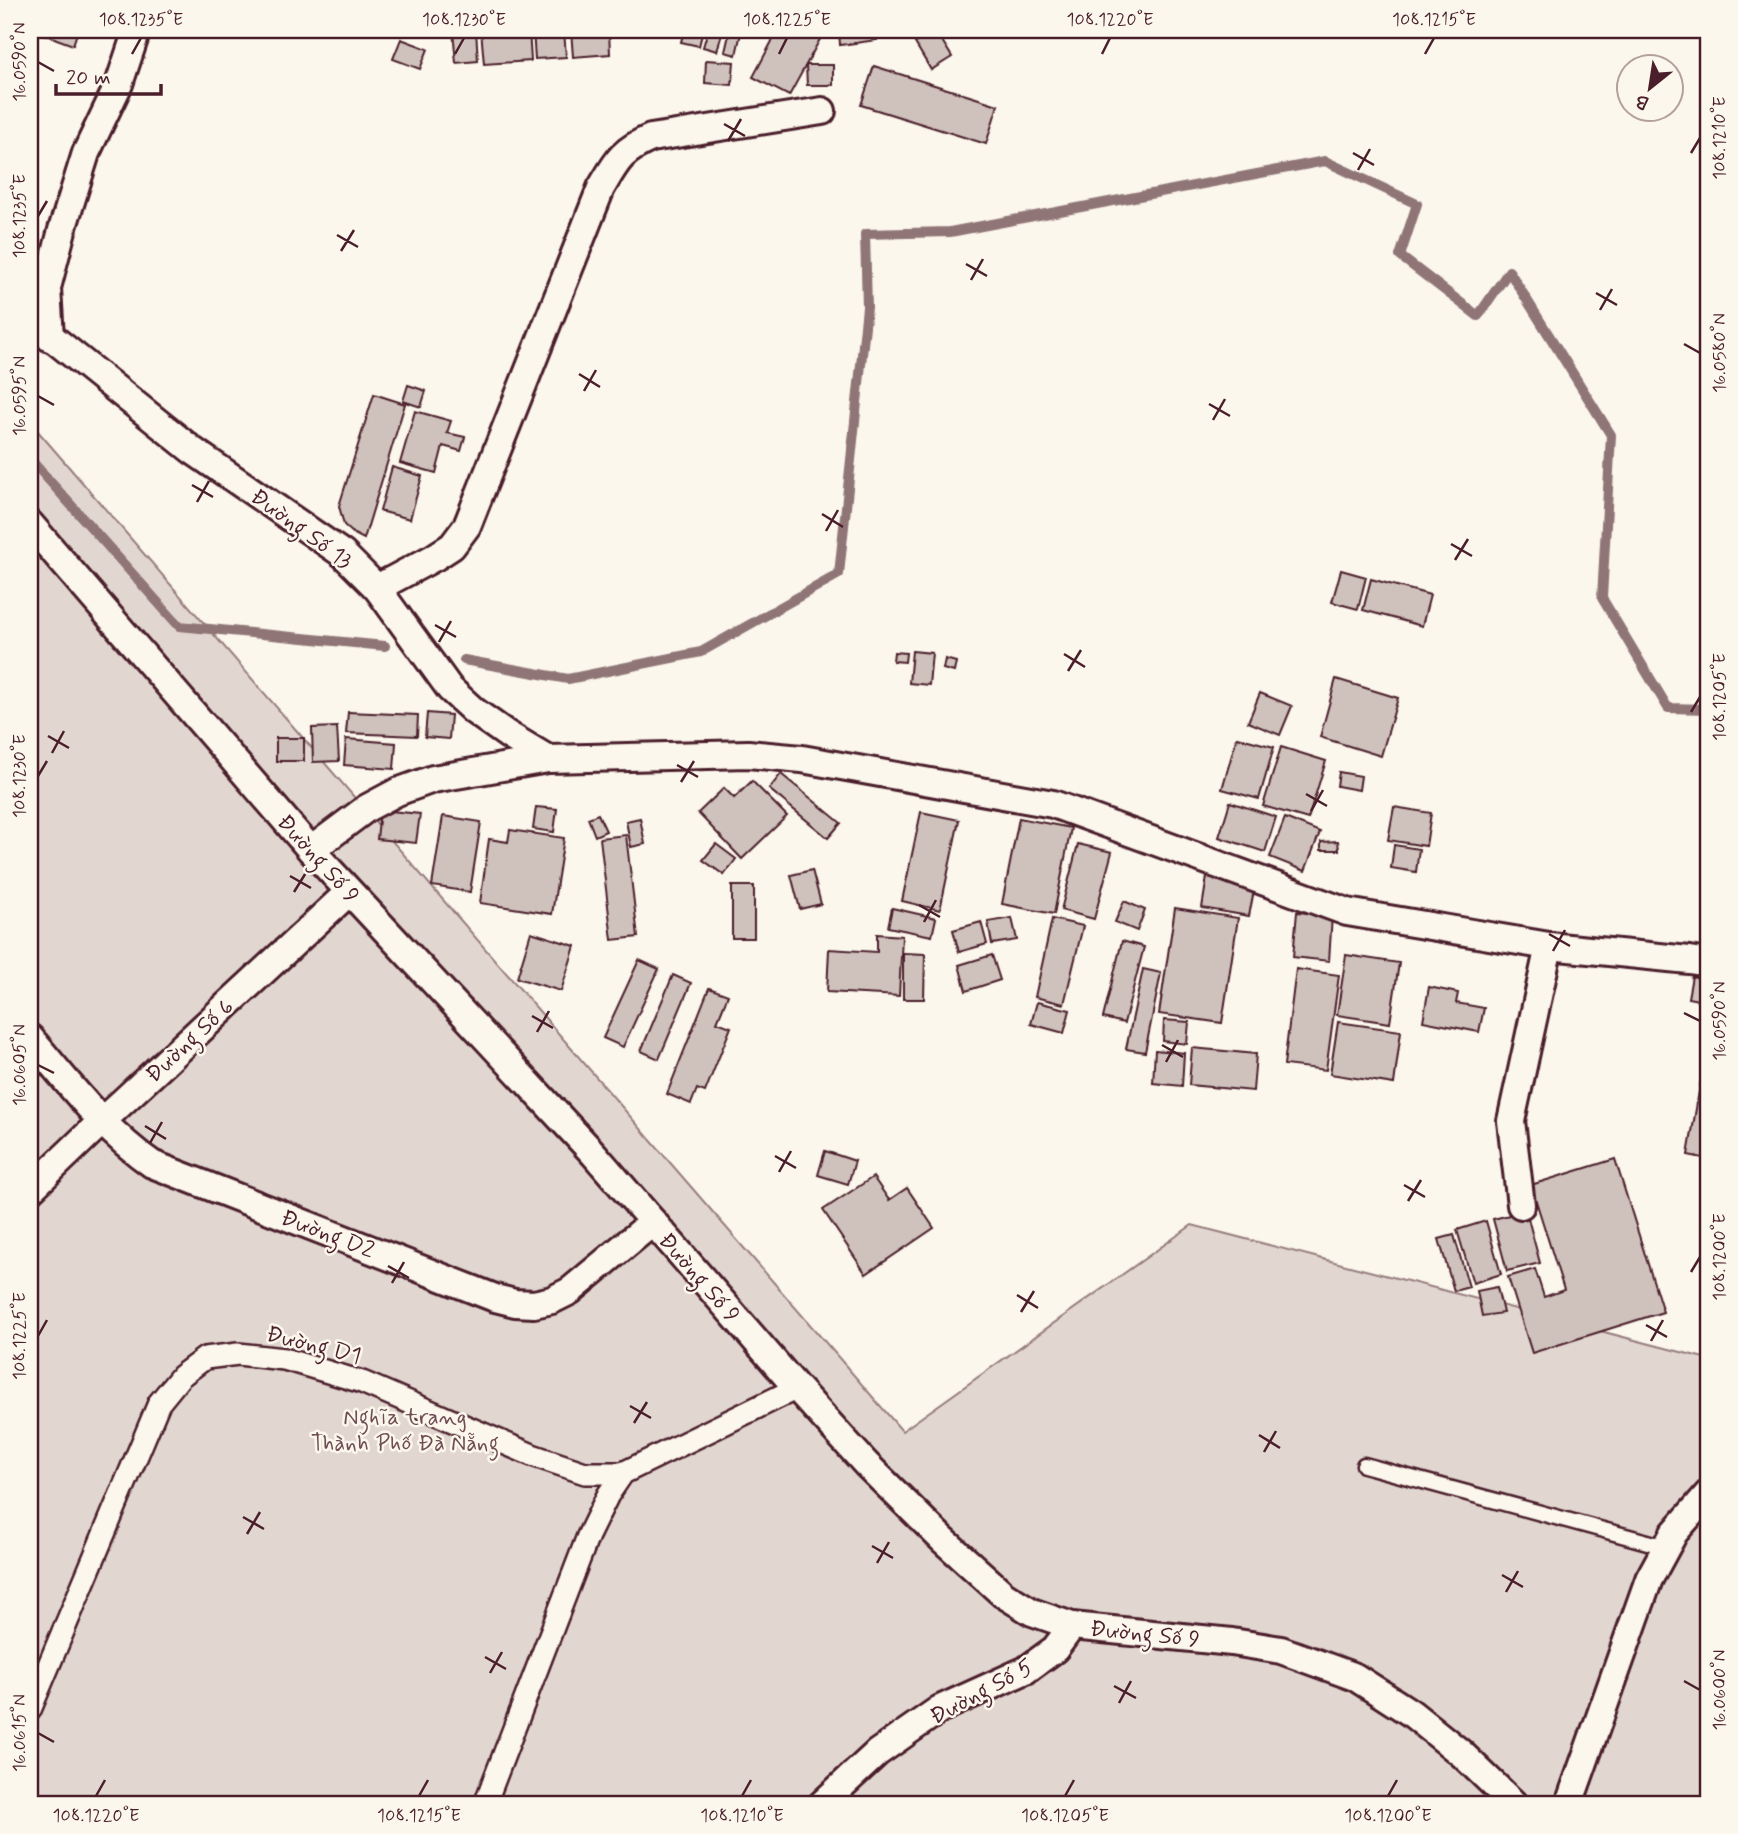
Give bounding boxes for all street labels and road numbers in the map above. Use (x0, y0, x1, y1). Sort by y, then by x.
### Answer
street label: Đường Số 13 (243, 483, 358, 578)
street label: Đường Số 9 (268, 808, 366, 912)
street label: Đường Số 6 (140, 993, 242, 1092)
street label: Đường D2 (276, 1203, 378, 1268)
street label: Đường Số 9 (650, 1227, 746, 1331)
street label: Đường D1 (263, 1320, 364, 1374)
street label: Đường Số 9 (1088, 1614, 1201, 1658)
street label: Đường Số 5 (925, 1653, 1040, 1734)

